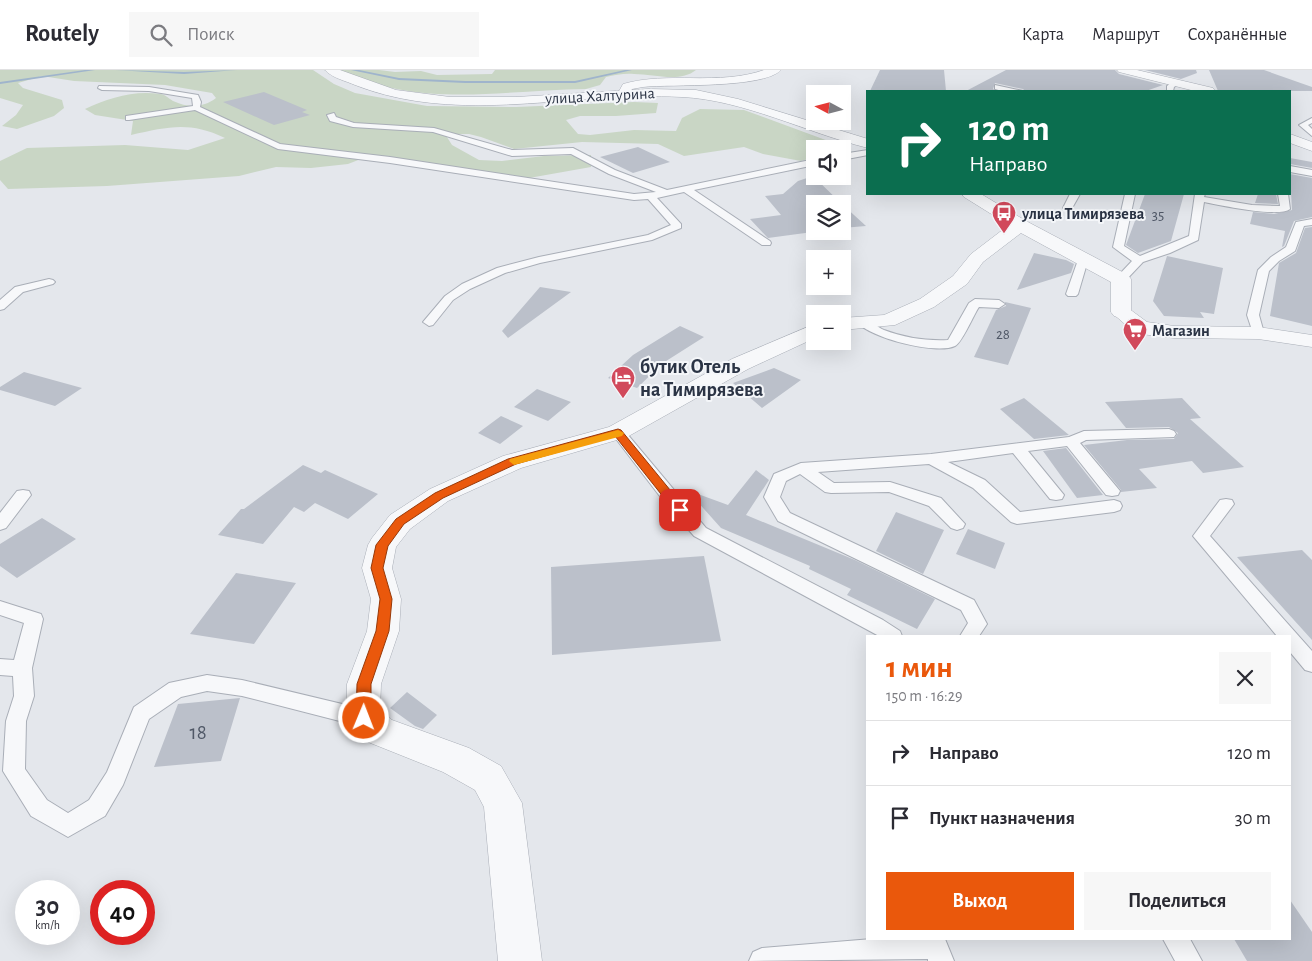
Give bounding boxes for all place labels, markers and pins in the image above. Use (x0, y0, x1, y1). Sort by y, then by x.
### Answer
bus stop icon: улица Тимирязева (991, 200, 1017, 234)
place label: улица Тимирязева (1021, 206, 1145, 223)
supermarket icon: Магазин (1122, 317, 1148, 351)
place label: Магазин (1152, 323, 1210, 339)
place label: бутик Отель на Тимирязева (640, 357, 764, 400)
hotel icon: бутик Отель на Тимирязева (610, 365, 636, 399)
pin (659, 489, 701, 531)

